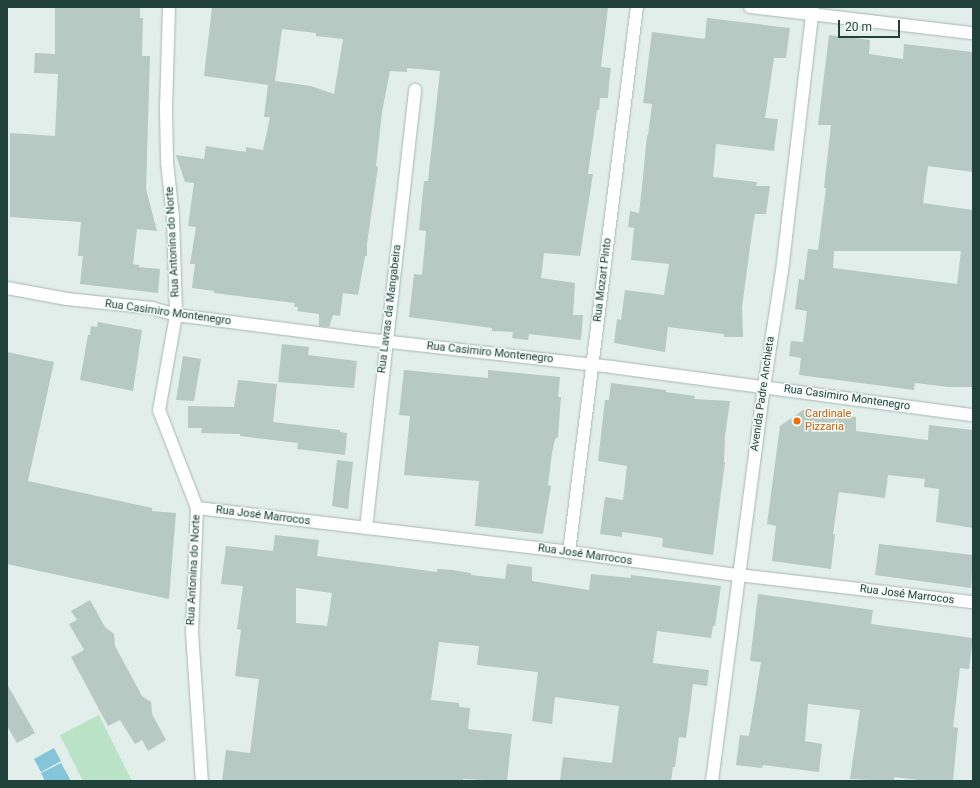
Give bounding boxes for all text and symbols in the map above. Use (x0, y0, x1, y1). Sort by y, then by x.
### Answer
scale bar (840, 12, 902, 38)
text: 20 m (845, 20, 872, 34)
street label: Rua Antonina do Norte (164, 186, 182, 298)
street label: Rua Mozart Pinto (591, 237, 615, 323)
street label: Rua Lavras da Mangabeira (376, 244, 404, 374)
street label: Rua Casimiro Montenegro (104, 298, 232, 328)
street label: Avenida Padre Anchieta (748, 336, 778, 452)
street label: Rua Casimiro Montenegro (426, 340, 554, 366)
street label: Rua Casimiro Montenegro (783, 383, 911, 413)
place label: Cardinale Pizzaria (805, 408, 851, 434)
marker: Cardinale Pizzaria (792, 416, 802, 426)
street label: Rua José Marrocos (215, 504, 311, 528)
street label: Rua Antonina do Norte (185, 514, 203, 626)
street label: Rua José Marrocos (537, 542, 633, 568)
street label: Rua José Marrocos (859, 583, 955, 607)

